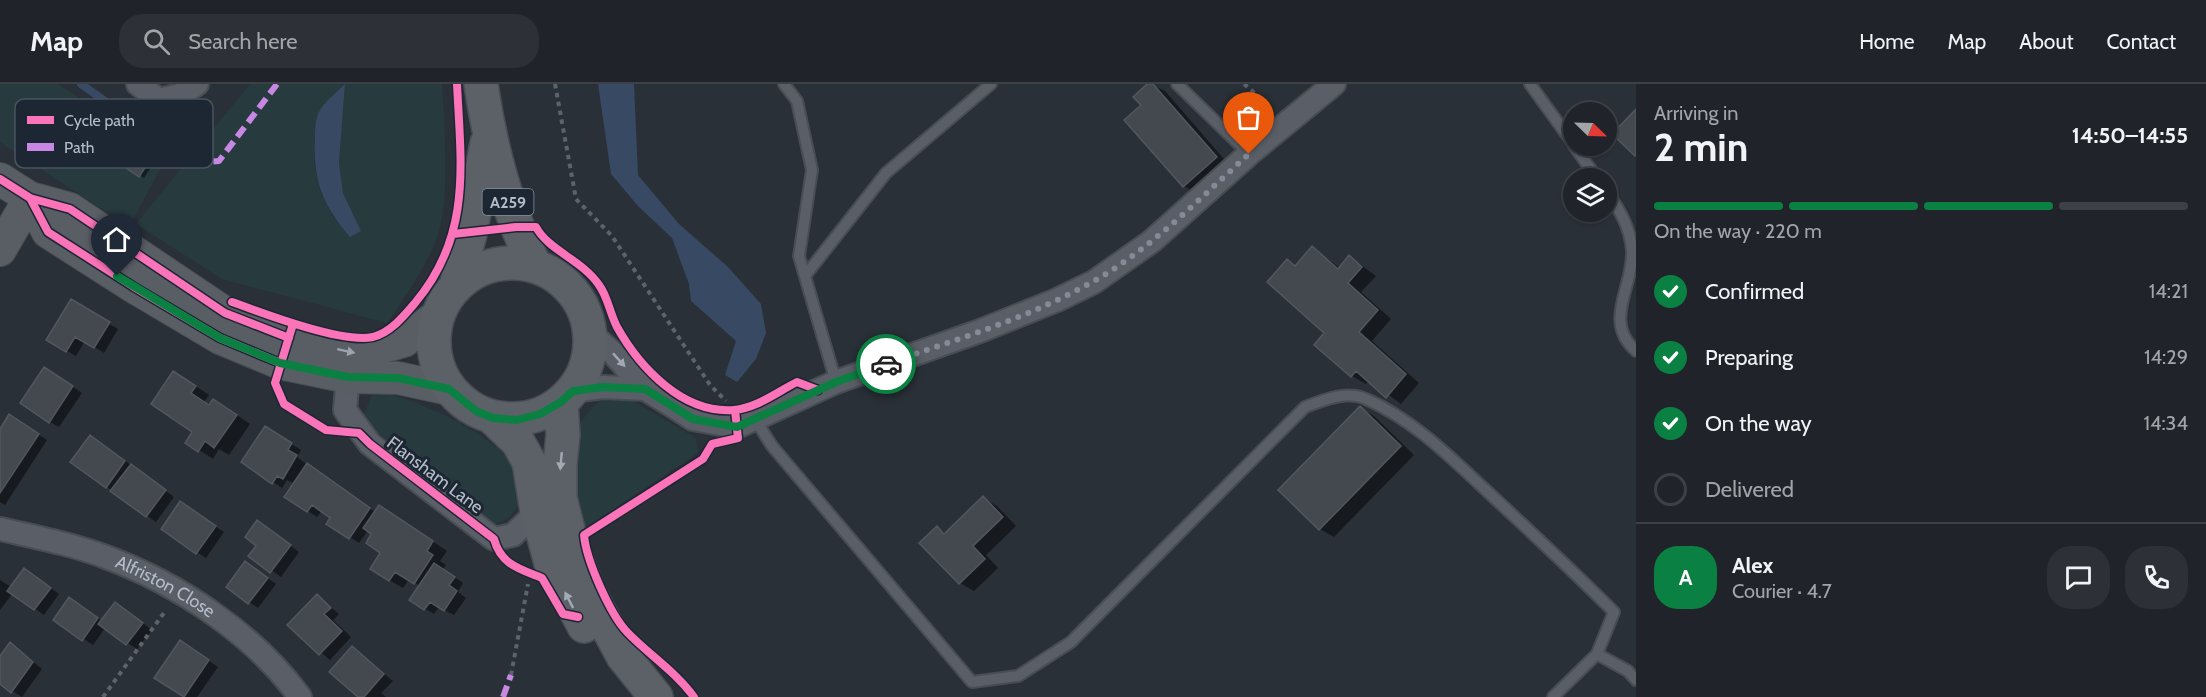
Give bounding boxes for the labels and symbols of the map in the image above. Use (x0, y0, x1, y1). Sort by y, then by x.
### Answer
pin (1223, 92, 1274, 154)
legend (15, 99, 213, 168)
north arrow (1563, 102, 1617, 156)
text: Cycle path (64, 111, 135, 130)
text: Path (64, 138, 95, 157)
road number: A259 (482, 189, 534, 215)
pin (91, 214, 142, 276)
courier (856, 334, 916, 394)
one-way arrow (337, 347, 356, 356)
one-way arrow (612, 352, 625, 367)
street label: Flansham Lane (382, 432, 488, 518)
one-way arrow (556, 451, 565, 470)
street label: Alfriston Close (112, 551, 219, 622)
one-way arrow (564, 592, 574, 609)

